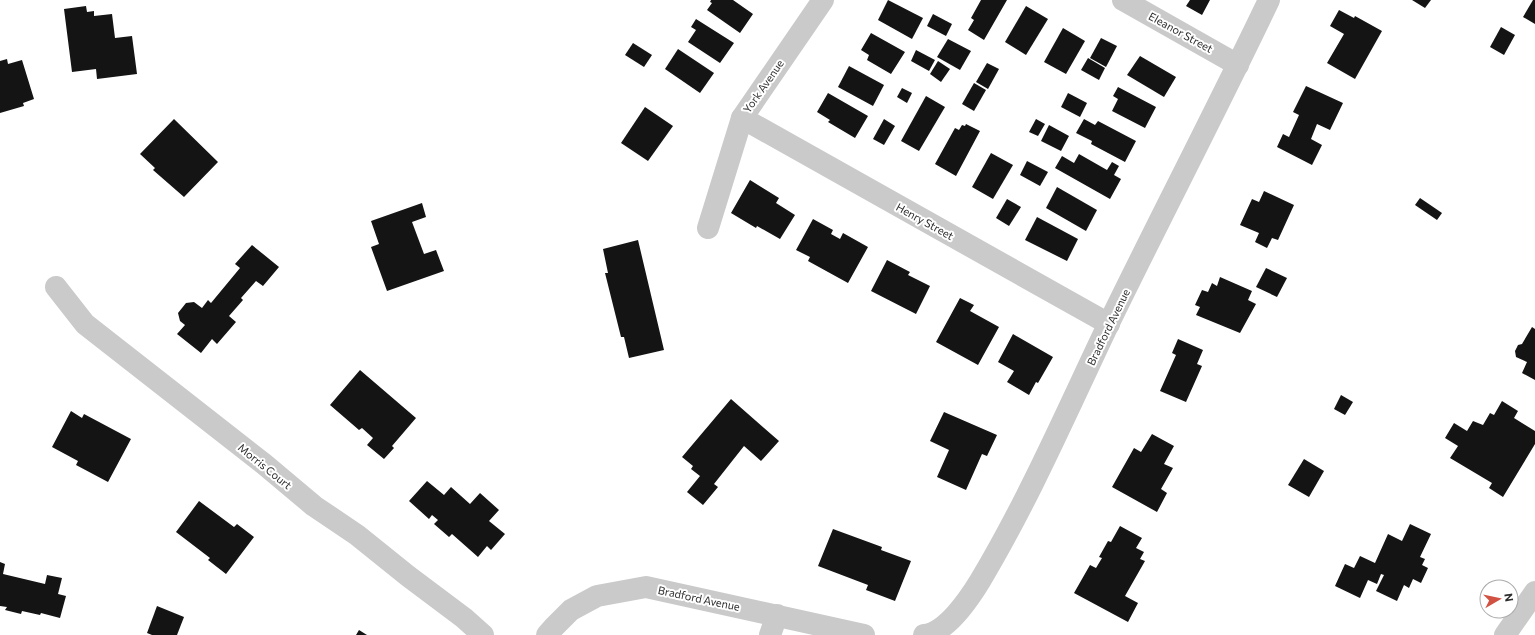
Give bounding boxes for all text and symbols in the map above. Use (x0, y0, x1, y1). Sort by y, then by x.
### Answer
street label: Eleanor Street (1147, 9, 1216, 55)
street label: York Avenue (740, 57, 786, 115)
street label: Henry Street (894, 200, 956, 242)
street label: Bradford Avenue (1084, 286, 1132, 367)
street label: Morris Court (236, 441, 295, 492)
north arrow (1479, 579, 1519, 619)
street label: Bradford Avenue (657, 583, 741, 613)
text: N (1502, 592, 1516, 602)

